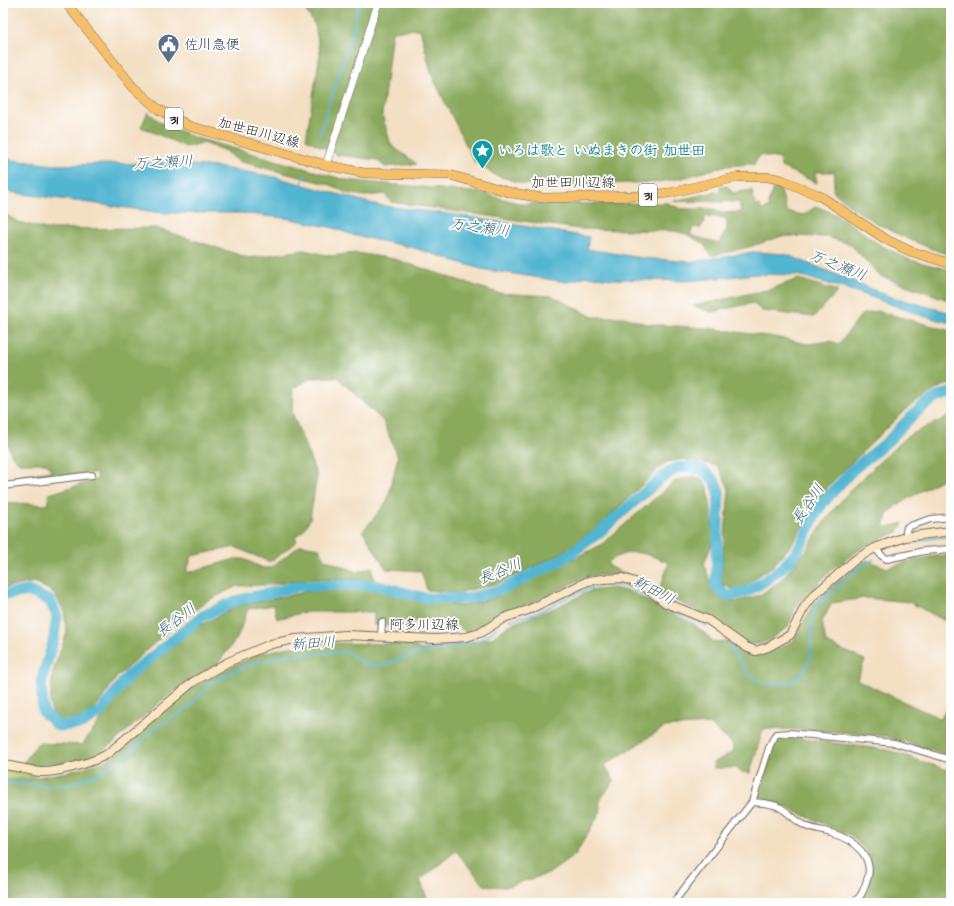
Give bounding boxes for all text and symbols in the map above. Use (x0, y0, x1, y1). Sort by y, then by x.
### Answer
public building icon: 佐川急便 (155, 31, 181, 64)
place label: 佐川急便 (184, 35, 240, 55)
road number: 31 (165, 108, 183, 130)
street label: 加世田川辺線 (216, 112, 302, 153)
place icon: いろは歌と いぬまきの街 加世田 (469, 137, 495, 170)
place label: いろは歌と いぬまきの街 加世田 (498, 141, 705, 161)
water label: 万之瀬川 (133, 150, 194, 175)
street label: 加世田川辺線 (531, 173, 615, 193)
road number: 31 (639, 184, 657, 206)
water label: 万之瀬川 (449, 213, 511, 242)
water label: 万之瀬川 (806, 244, 870, 286)
water label: 長谷川 (787, 480, 830, 529)
water label: 長谷川 (475, 553, 525, 590)
water label: 新田川 (629, 571, 679, 610)
water label: 長谷川 (152, 598, 201, 642)
street label: 阿多川辺線 (389, 615, 459, 635)
water label: 新田川 (290, 631, 336, 656)

